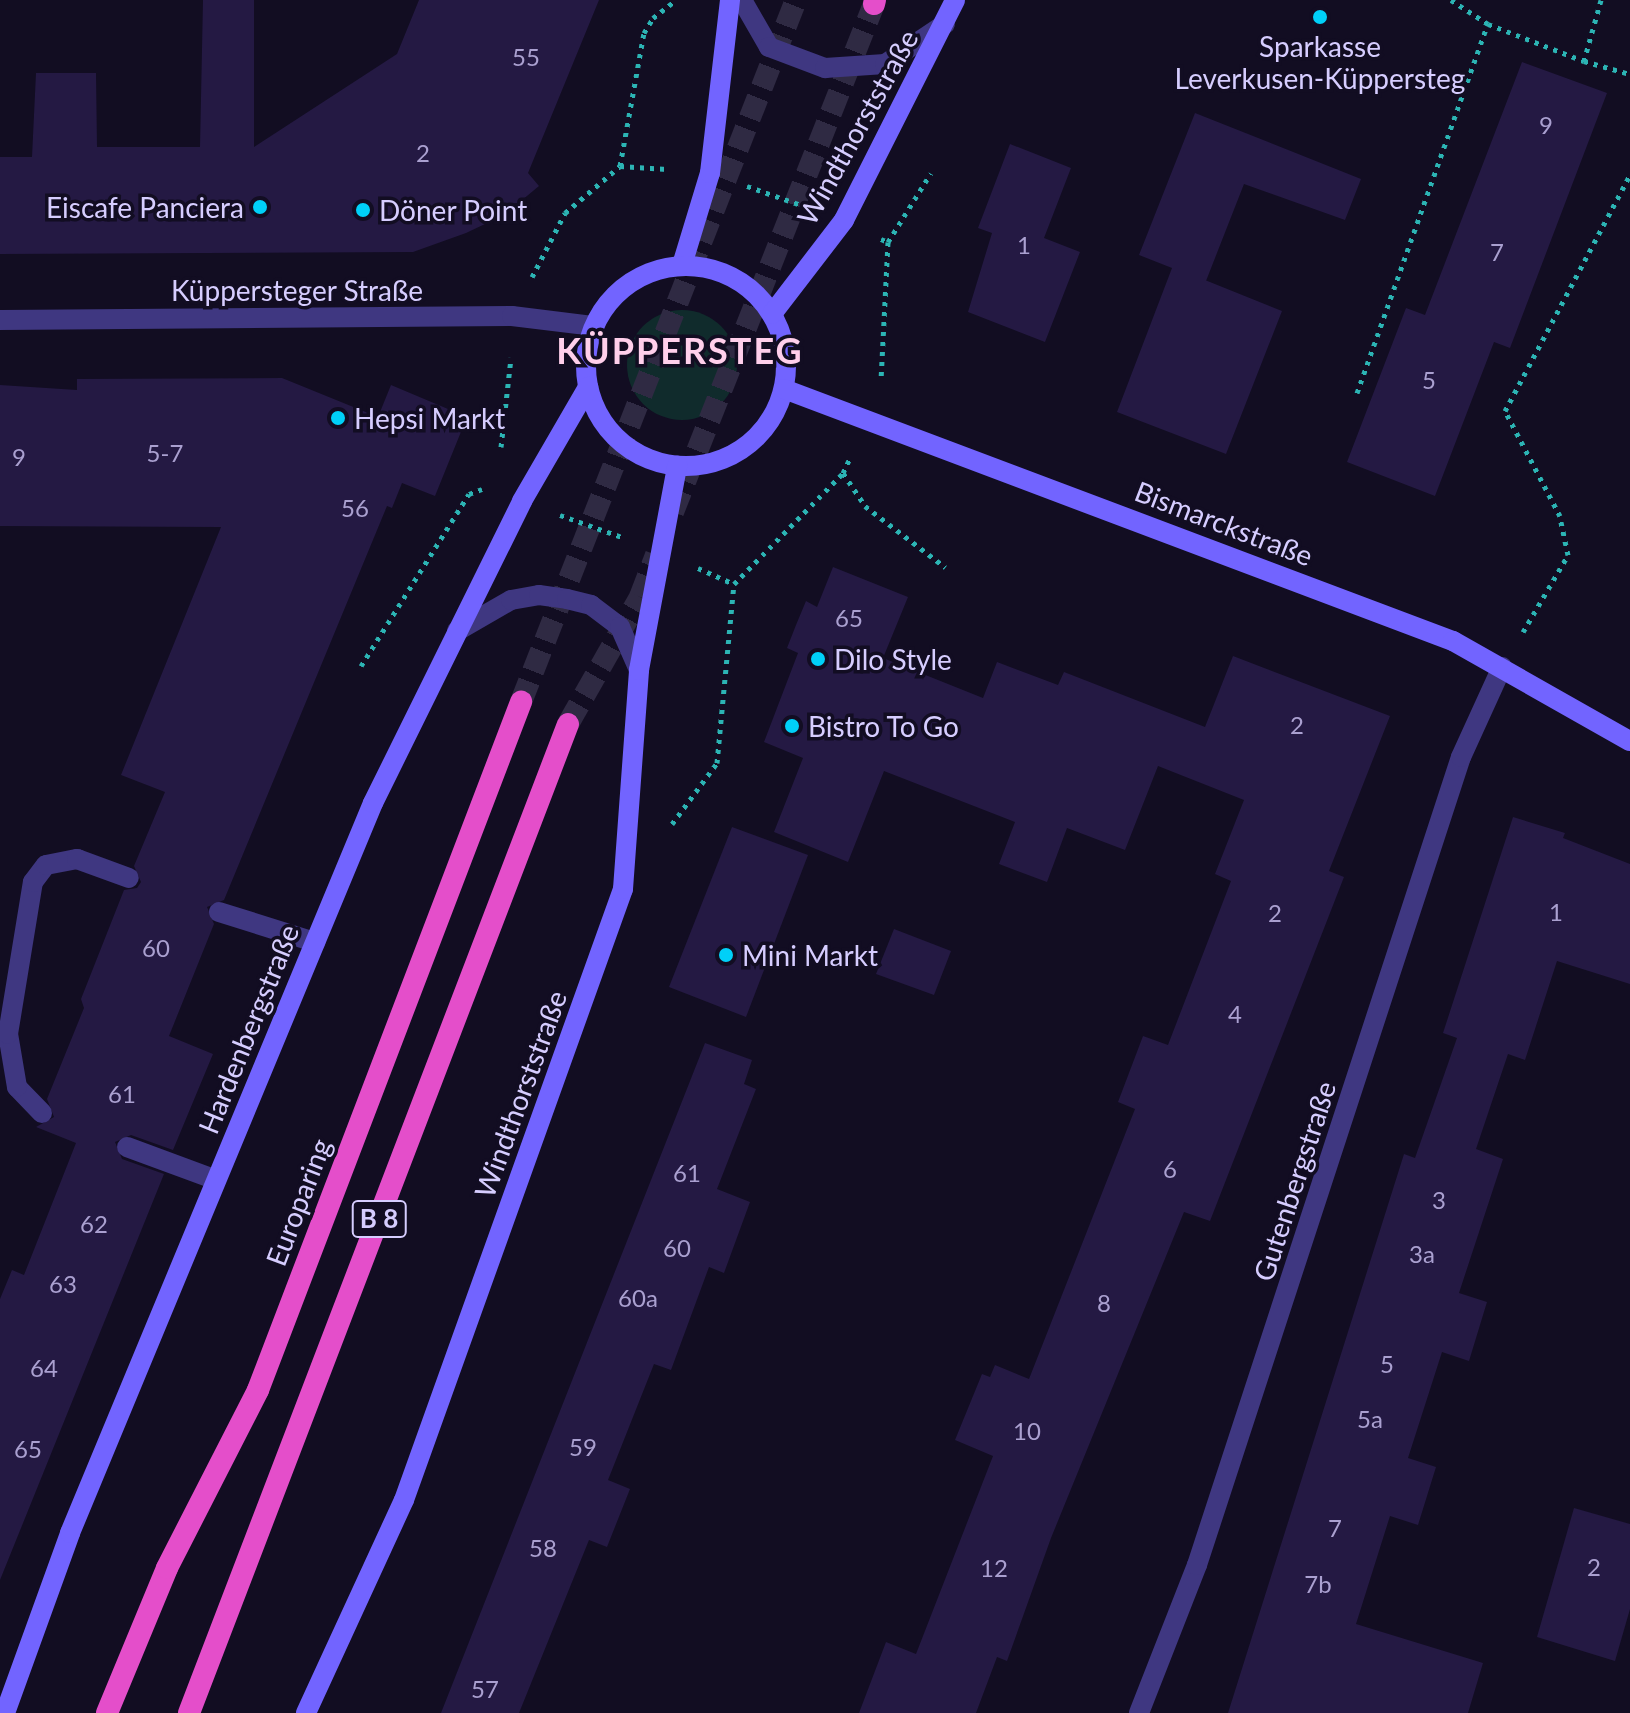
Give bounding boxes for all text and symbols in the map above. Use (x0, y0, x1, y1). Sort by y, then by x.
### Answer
marker: Sparkasse Leverkusen-Küppersteg (1311, 8, 1329, 26)
street label: Windthorststraße (790, 24, 924, 230)
place label: Sparkasse Leverkusen-Küppersteg (1175, 29, 1465, 95)
house number: 55 (512, 43, 540, 71)
house number: 9 (1539, 111, 1553, 139)
house number: 2 (416, 139, 430, 167)
place label: Eiscafe Panciera (46, 190, 244, 224)
place label: Döner Point (379, 193, 528, 227)
marker: Eiscafe Panciera (251, 198, 269, 216)
marker: Döner Point (354, 201, 372, 219)
house number: 1 (1017, 231, 1031, 259)
house number: 7 (1490, 238, 1504, 266)
street label: Küppersteger Straße (171, 273, 423, 307)
district label: KÜPPERSTEG (556, 329, 804, 373)
house number: 5 (1422, 366, 1436, 394)
place label: Hepsi Markt (354, 401, 505, 435)
marker: Hepsi Markt (329, 409, 347, 427)
house number: 5-7 (147, 439, 183, 467)
house number: 9 (12, 443, 26, 471)
street label: Bismarckstraße (1130, 474, 1318, 572)
house number: 56 (341, 494, 369, 522)
house number: 65 (835, 604, 863, 632)
place label: Dilo Style (834, 642, 952, 676)
marker: Dilo Style (809, 650, 827, 668)
place label: Bistro To Go (808, 709, 960, 743)
house number: 2 (1290, 711, 1304, 739)
marker: Bistro To Go (783, 717, 801, 735)
house number: 1 (1549, 898, 1563, 926)
house number: 2 (1268, 899, 1282, 927)
street label: Hardenbergstraße (191, 920, 305, 1138)
house number: 60 (142, 934, 170, 962)
place label: Mini Markt (742, 938, 878, 972)
marker: Mini Markt (717, 946, 735, 964)
street label: Windthorststraße (467, 986, 573, 1202)
house number: 4 (1228, 1000, 1242, 1028)
street label: Gutenbergstraße (1246, 1077, 1342, 1285)
house number: 61 (108, 1080, 136, 1108)
street label: Europaring (258, 1134, 338, 1270)
house number: 6 (1163, 1155, 1177, 1183)
house number: 61 (673, 1159, 701, 1187)
house number: 3 (1432, 1186, 1446, 1214)
road number: B 8 (351, 1197, 407, 1241)
house number: 62 (80, 1210, 108, 1238)
house number: 60 (663, 1234, 691, 1262)
house number: 3a (1409, 1240, 1435, 1268)
house number: 63 (49, 1270, 77, 1298)
house number: 60a (618, 1284, 658, 1312)
house number: 8 (1097, 1289, 1111, 1317)
house number: 5 (1380, 1350, 1394, 1378)
house number: 64 (30, 1354, 58, 1382)
house number: 5a (1357, 1405, 1383, 1433)
house number: 10 (1013, 1417, 1041, 1445)
house number: 59 (569, 1433, 597, 1461)
house number: 65 (14, 1435, 42, 1463)
house number: 7 (1328, 1514, 1342, 1542)
house number: 58 (529, 1534, 557, 1562)
house number: 2 (1587, 1553, 1601, 1581)
house number: 12 (980, 1554, 1008, 1582)
house number: 7b (1304, 1570, 1332, 1598)
house number: 57 (471, 1675, 499, 1703)

